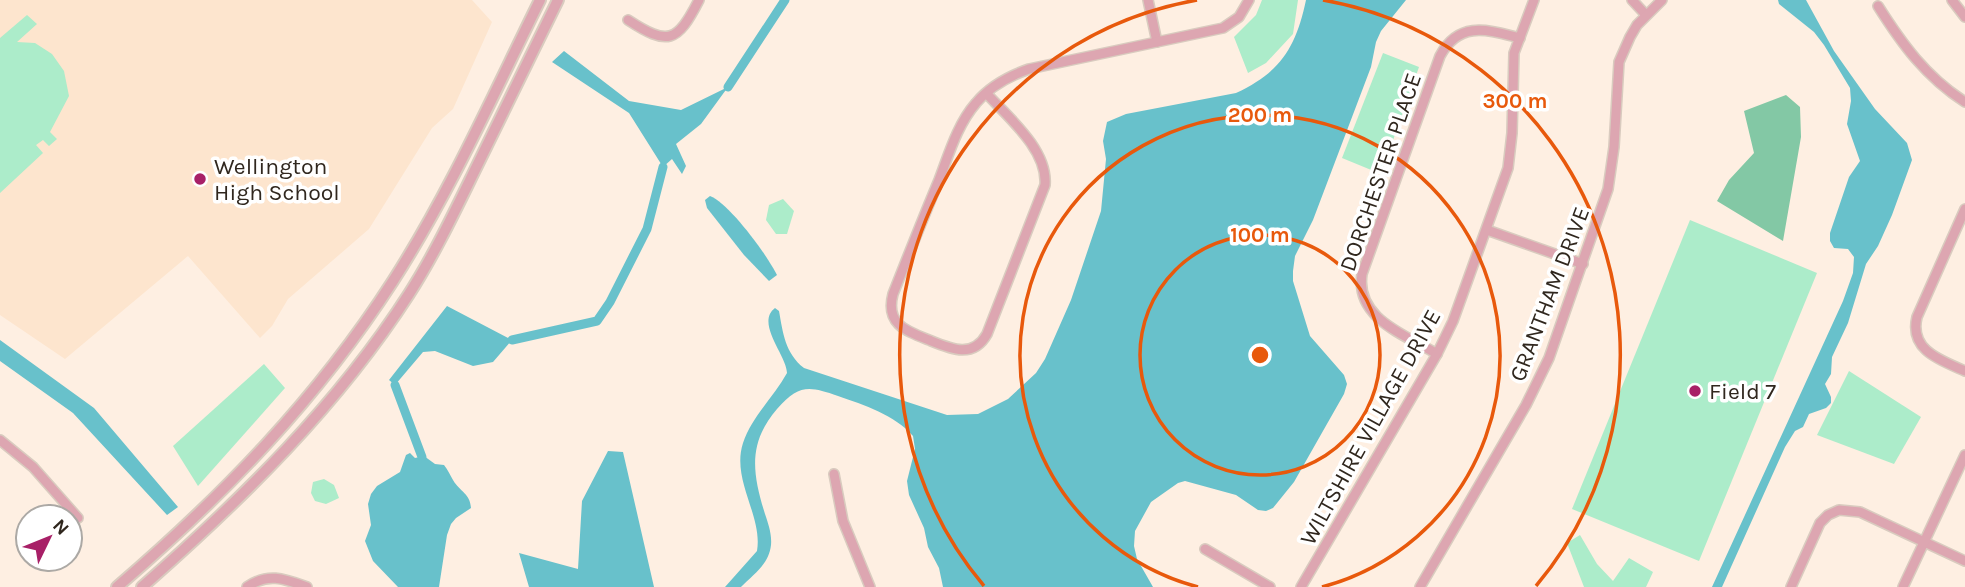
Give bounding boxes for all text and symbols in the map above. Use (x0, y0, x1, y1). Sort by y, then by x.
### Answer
street label: DORCHESTER PLACE (1334, 69, 1427, 275)
text: 300 m (1483, 89, 1547, 113)
text: 200 m (1228, 103, 1292, 127)
place label: Wellington High School (214, 153, 340, 206)
marker: Wellington High School (192, 171, 208, 187)
street label: GRANTHAM DRIVE (1504, 203, 1595, 385)
text: 100 m (1230, 223, 1290, 247)
street label: WILTSHIRE VILLAGE DRIVE (1294, 305, 1447, 550)
centre of rings (1248, 343, 1272, 367)
place label: Field 7 (1709, 378, 1776, 405)
marker: Field 7 (1687, 383, 1703, 399)
north arrow (14, 503, 84, 573)
text: N (48, 515, 73, 540)

